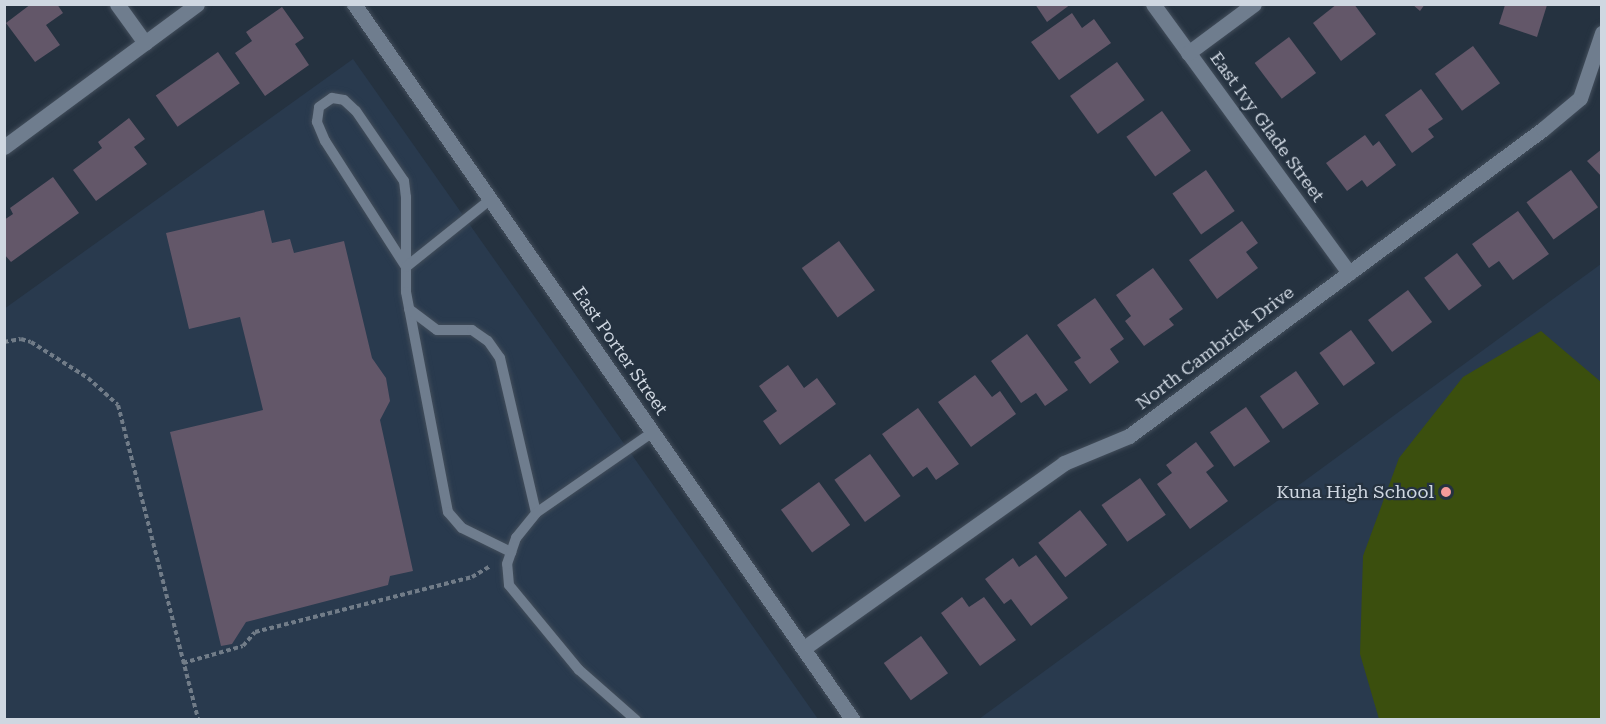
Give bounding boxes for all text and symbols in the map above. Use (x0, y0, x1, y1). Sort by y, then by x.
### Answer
street label: East Ivy Glade Street (1205, 48, 1329, 206)
street label: North Cambrick Drive (1132, 281, 1298, 415)
street label: East Porter Street (568, 283, 672, 419)
place label: Kuna High School (1276, 481, 1434, 503)
marker: Kuna High School (1439, 485, 1453, 499)

